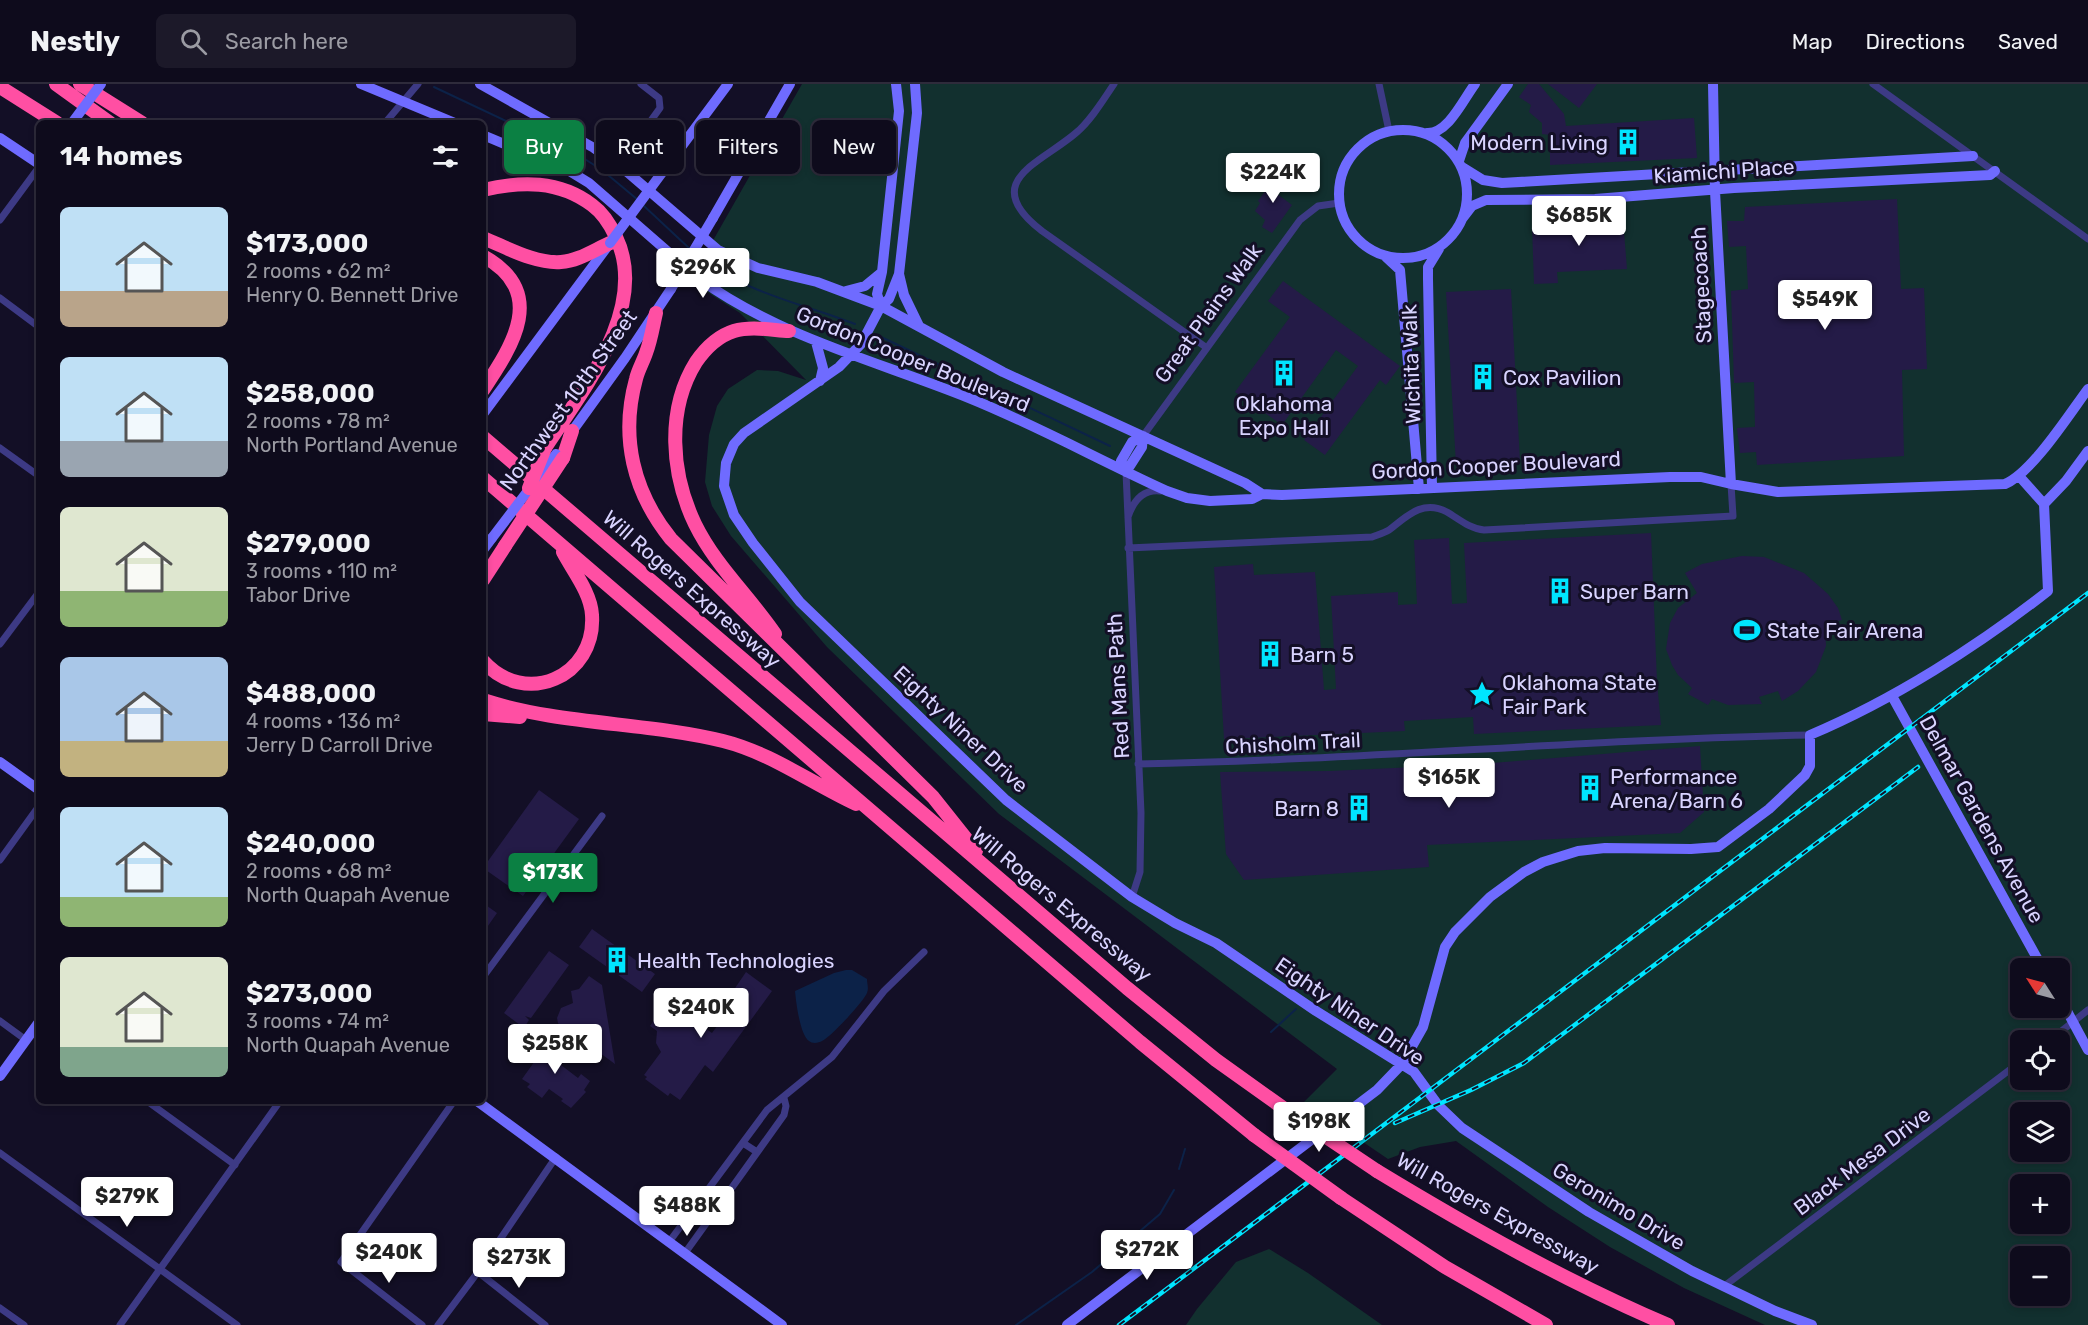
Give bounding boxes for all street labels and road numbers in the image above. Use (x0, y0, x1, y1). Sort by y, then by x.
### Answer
street label: Kiamichi Place (1653, 154, 1795, 188)
street label: Stagecoach (1685, 226, 1717, 344)
street label: Great Plains Walk (1149, 238, 1267, 388)
street label: Gordon Cooper Boulevard (792, 301, 1034, 417)
street label: Wichita Walk (1396, 304, 1426, 424)
street label: Northwest 10th Street (494, 305, 642, 495)
street label: Gordon Cooper Boulevard (1371, 446, 1621, 484)
street label: Will Rogers Expressway (598, 505, 786, 673)
street label: Red Mans Path (1102, 613, 1134, 759)
street label: Eighty Niner Drive (889, 660, 1033, 798)
street label: Delmar Gardens Avenue (1914, 711, 2050, 927)
street label: Chisholm Trail (1225, 727, 1361, 759)
street label: Will Rogers Expressway (967, 821, 1158, 987)
street label: Eighty Niner Drive (1271, 952, 1429, 1070)
street label: Black Mesa Drive (1789, 1102, 1935, 1220)
street label: Will Rogers Expressway (1392, 1147, 1604, 1279)
street label: Geronimo Drive (1548, 1157, 1690, 1255)

